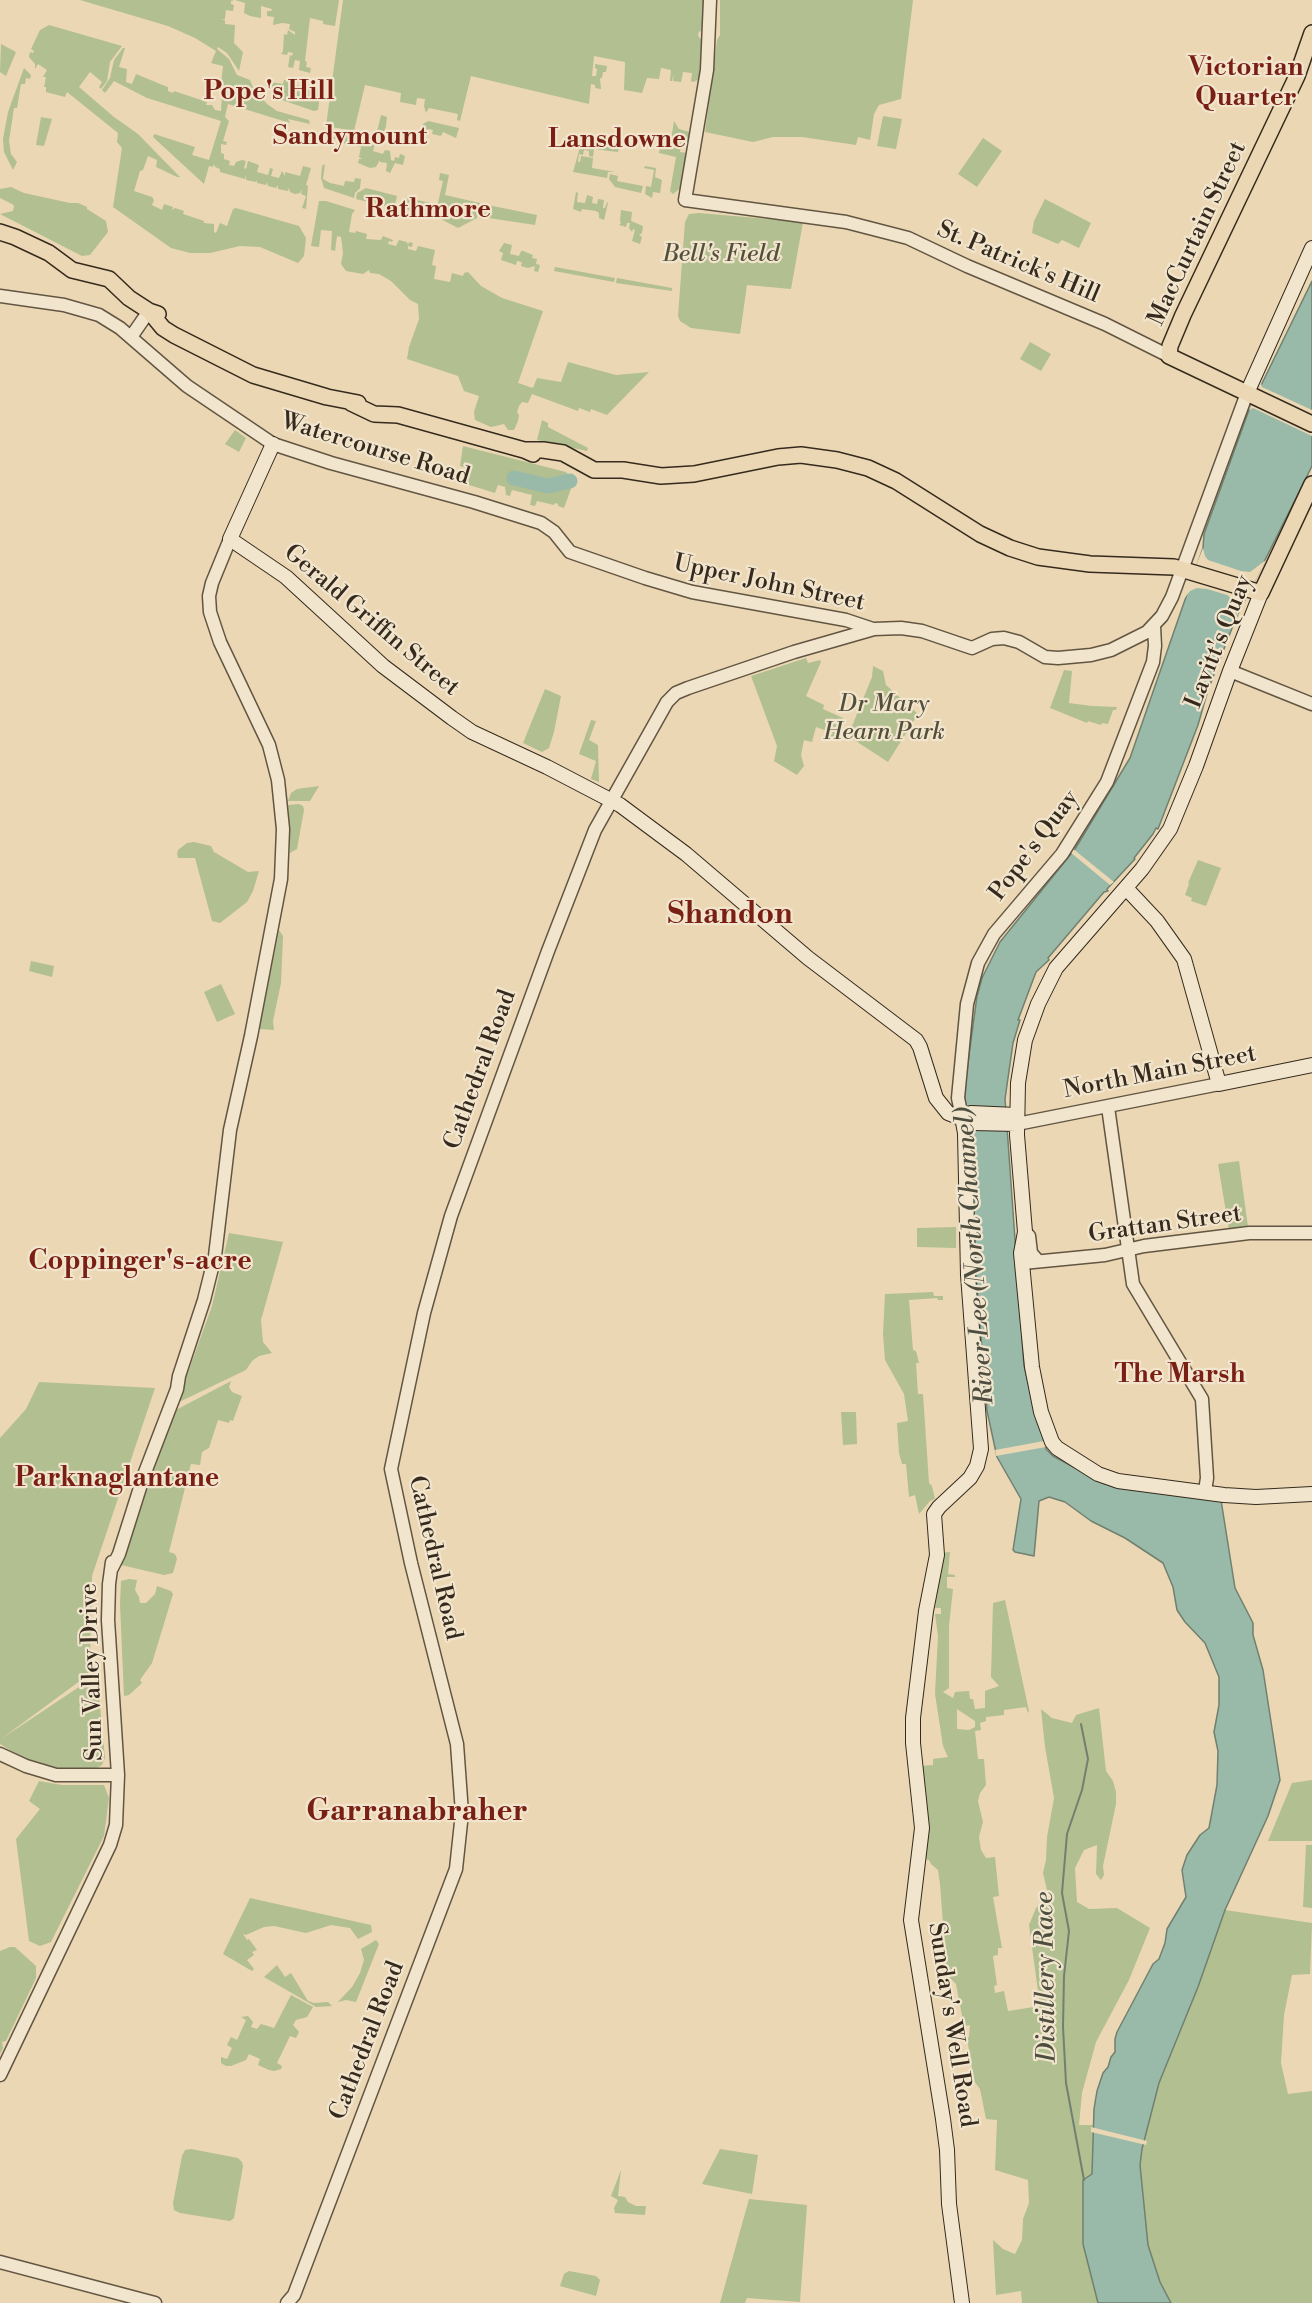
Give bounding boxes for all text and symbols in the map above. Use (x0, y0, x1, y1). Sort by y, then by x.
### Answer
district label: Victorian Quarter (1189, 53, 1303, 114)
district label: Pope's Hill (204, 77, 334, 109)
district label: Sandymount (273, 122, 427, 154)
district label: Lansdowne (548, 125, 686, 157)
street label: MacCurtain Street (1143, 137, 1253, 331)
district label: Rathmore (365, 195, 491, 227)
street label: St. Patrick's Hill (932, 216, 1104, 310)
park label: Bell's Field (663, 241, 779, 269)
street label: Watercourse Road (277, 408, 473, 492)
street label: Gerald Griffin Street (277, 539, 465, 703)
street label: Upper John Street (671, 550, 867, 618)
street label: Lavitt's Quay (1180, 571, 1260, 713)
park label: Dr Mary Hearn Park (823, 691, 945, 747)
street label: Pope's Quay (984, 785, 1086, 907)
district label: Shandon (667, 898, 793, 934)
street label: Cathedral Road (439, 986, 523, 1154)
street label: North Main Street (1061, 1040, 1259, 1106)
water label: River Lee (North Channel) (950, 1106, 1002, 1406)
street label: Grattan Street (1087, 1200, 1243, 1250)
district label: Coppinger's-acre (28, 1247, 252, 1279)
district label: The Marsh (1114, 1360, 1246, 1392)
district label: Parknaglantane (15, 1464, 219, 1496)
street label: Cathedral Road (401, 1473, 467, 1643)
street label: Sun Valley Drive (76, 1583, 110, 1761)
district label: Garranabraher (306, 1795, 528, 1831)
water label: Distillery Race (1030, 1891, 1064, 2063)
street label: Sunday's Well Road (921, 1921, 981, 2129)
street label: Cathedral Road (325, 1958, 411, 2124)

